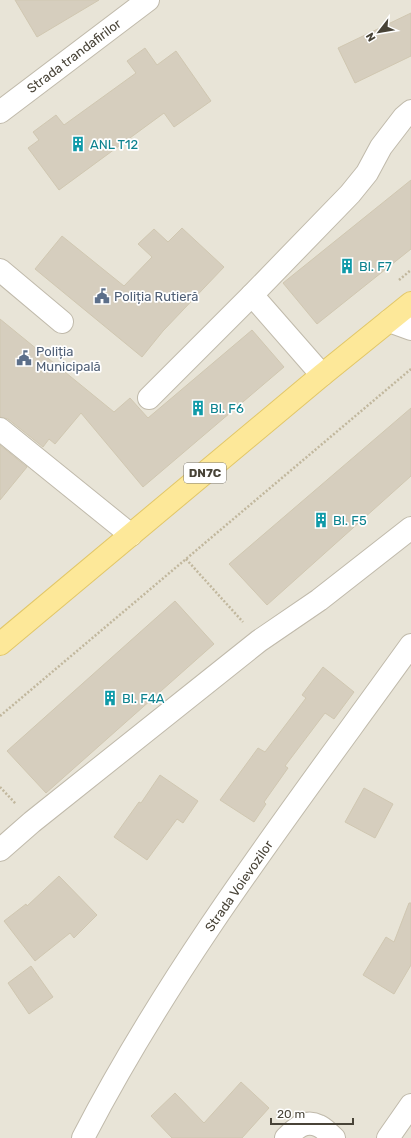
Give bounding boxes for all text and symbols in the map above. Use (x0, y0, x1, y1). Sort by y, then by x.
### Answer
north arrow (359, 12, 399, 52)
street label: Strada trandafirilor (24, 16, 124, 96)
text: N (363, 30, 378, 44)
building icon: ANL T12 (69, 135, 87, 153)
place label: ANL T12 (90, 137, 138, 152)
building icon: Bl. F7 (338, 257, 356, 275)
place label: Bl. F7 (359, 259, 392, 274)
public building icon: Poliția Rutieră (93, 287, 111, 305)
place label: Poliția Rutieră (114, 289, 198, 304)
place label: Poliția Municipală (36, 344, 101, 374)
public building icon: Poliția Municipală (15, 349, 33, 367)
building icon: Bl. F6 (189, 399, 207, 417)
place label: Bl. F6 (210, 401, 244, 416)
road number: DN7C (184, 463, 226, 483)
building icon: Bl. F5 (312, 511, 330, 529)
place label: Bl. F5 (333, 513, 367, 528)
building icon: Bl. F4A (101, 689, 119, 707)
place label: Bl. F4A (122, 691, 165, 706)
street label: Strada Voievozilor (202, 837, 276, 935)
scale bar (271, 1100, 353, 1126)
text: 20 m (277, 1107, 305, 1121)

